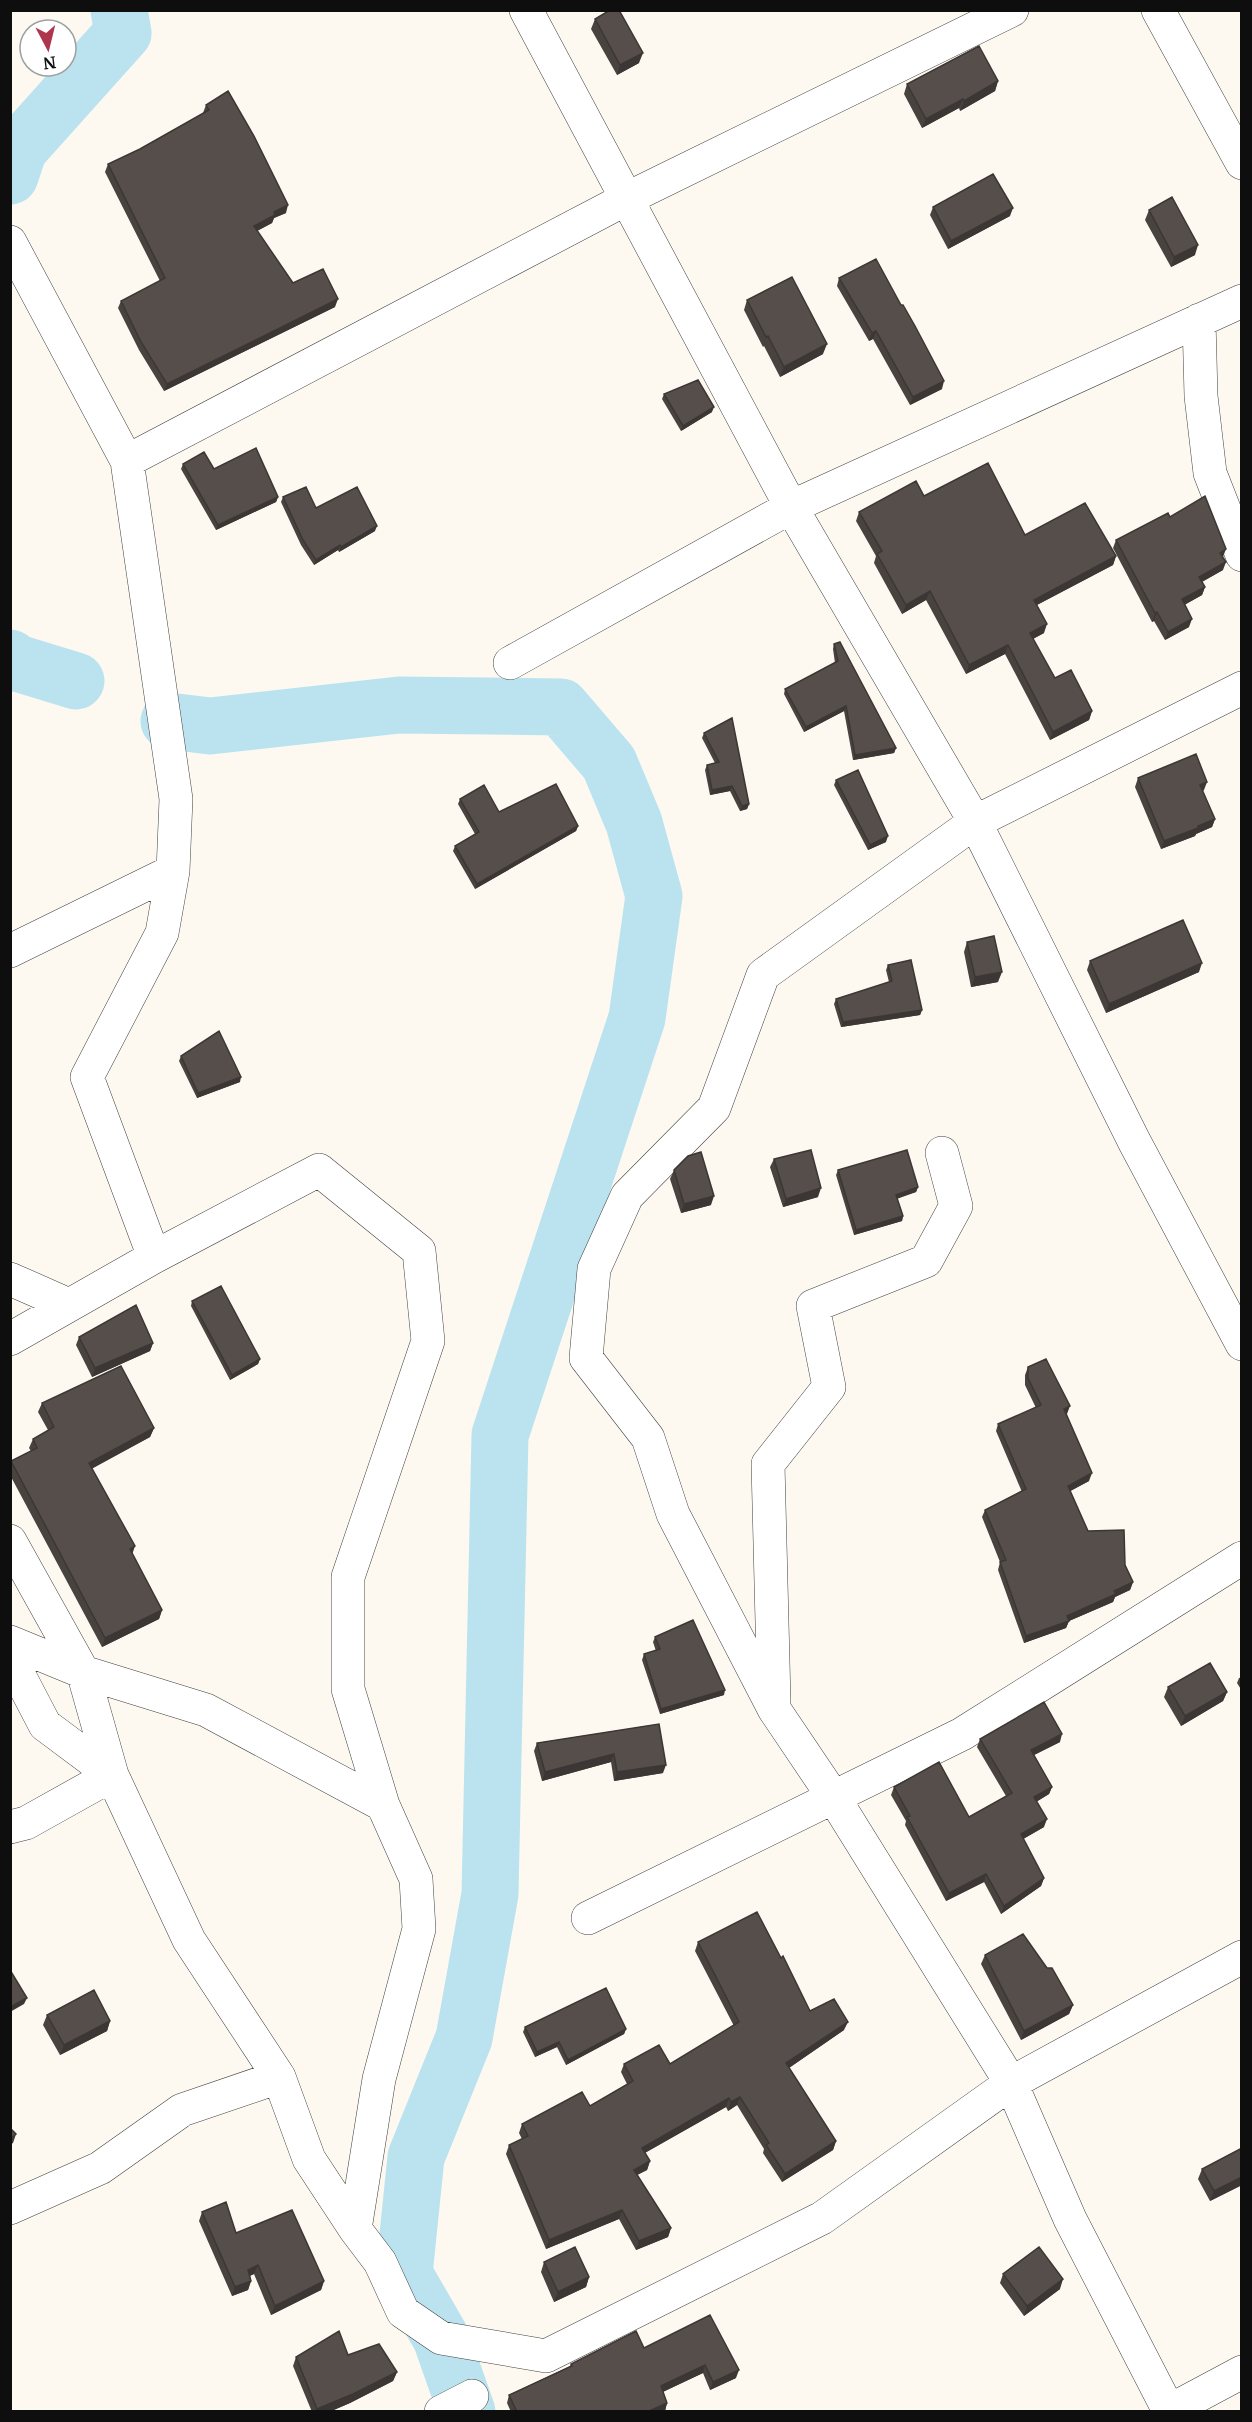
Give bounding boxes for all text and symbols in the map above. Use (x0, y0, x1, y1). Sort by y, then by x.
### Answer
north arrow (18, 18, 78, 78)
text: N (42, 52, 57, 74)

